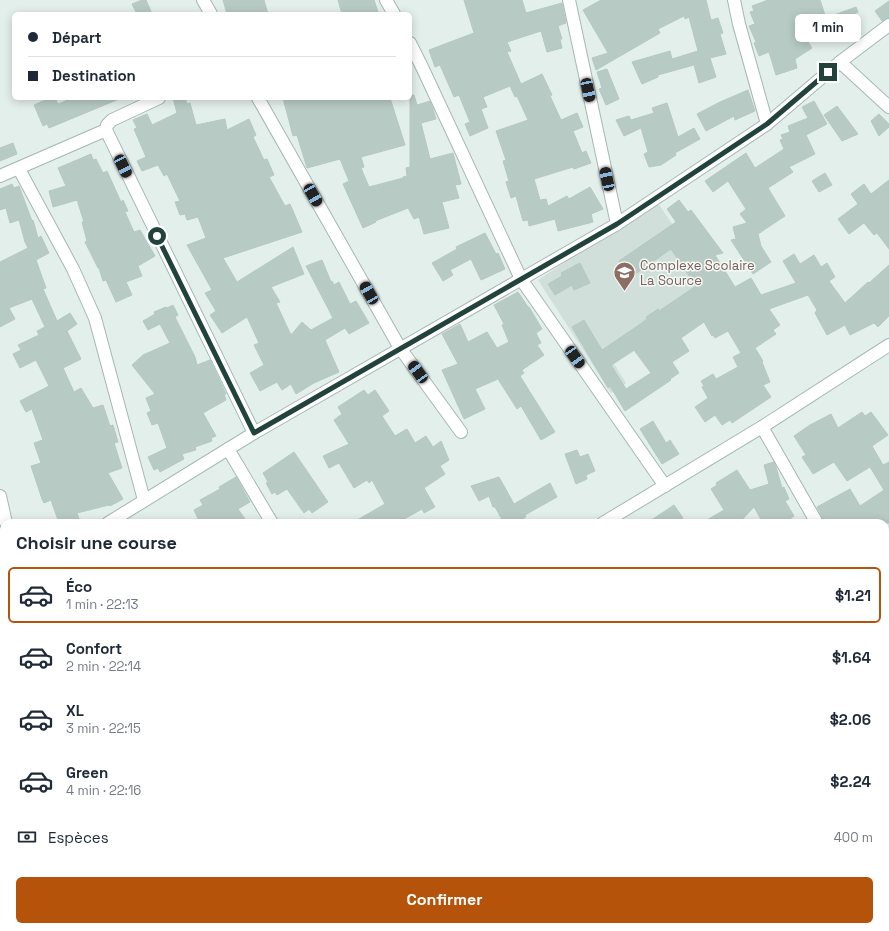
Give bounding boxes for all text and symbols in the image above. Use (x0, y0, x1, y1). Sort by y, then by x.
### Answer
callout: 1 min (795, 14, 861, 42)
text: 1 min (812, 19, 844, 36)
text: Départ (52, 28, 102, 47)
route end (819, 63, 837, 81)
text: Destination (52, 66, 136, 85)
car (580, 77, 596, 103)
car (112, 153, 134, 179)
car (599, 166, 615, 192)
car (302, 182, 324, 208)
route start (148, 227, 166, 245)
place label: Complexe Scolaire La Source (640, 257, 755, 289)
school or university icon: Complexe Scolaire La Source (612, 259, 638, 292)
car (358, 280, 380, 306)
car (563, 344, 587, 370)
car (406, 359, 430, 385)
text: Choisir une course (16, 531, 177, 554)
icon: car (18, 577, 54, 613)
text: Éco (66, 577, 92, 596)
text: $1.21 (835, 586, 871, 605)
text: 1 min · 22:13 (66, 596, 138, 613)
icon: car (18, 639, 54, 675)
text: Confort (66, 639, 122, 658)
text: $1.64 (832, 648, 871, 667)
text: 2 min · 22:14 (66, 658, 141, 675)
icon: car (18, 701, 54, 737)
text: XL (66, 701, 84, 720)
text: $2.06 (830, 710, 871, 729)
text: 3 min · 22:15 (66, 720, 141, 737)
icon: car (18, 763, 54, 799)
text: Green (66, 763, 108, 782)
text: $2.24 (830, 772, 871, 791)
text: 4 min · 22:16 (66, 782, 141, 799)
icon: cash (16, 826, 38, 848)
text: Espèces (48, 828, 109, 847)
text: 400 m (834, 829, 873, 846)
button: Confirmer (16, 877, 873, 923)

